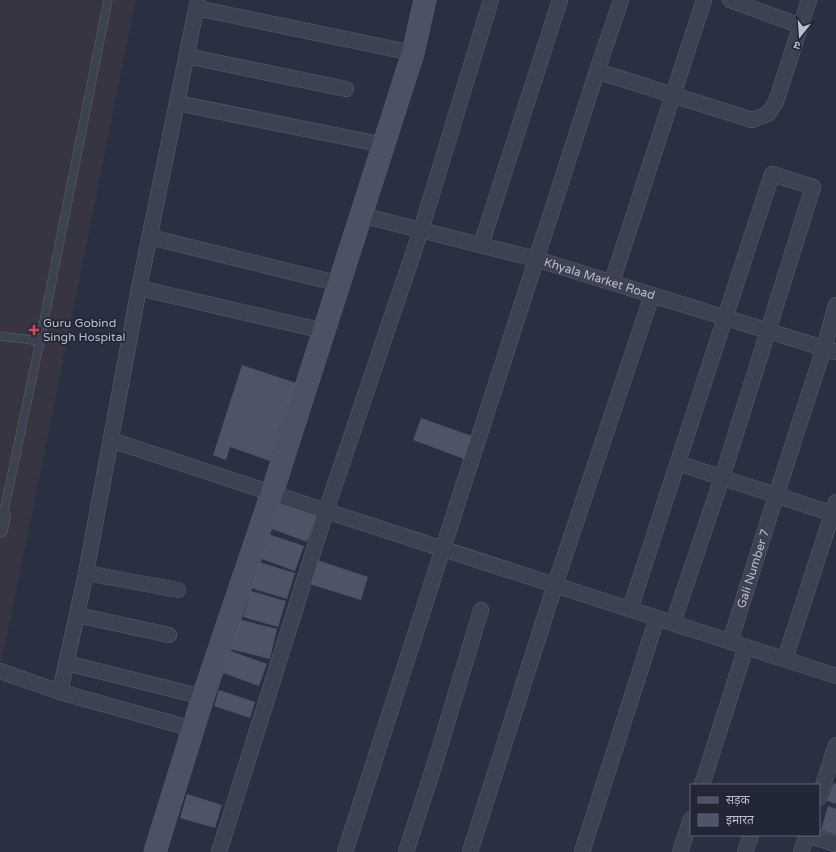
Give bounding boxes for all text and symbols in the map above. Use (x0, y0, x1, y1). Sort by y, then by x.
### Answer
north arrow (780, 16, 820, 56)
text: उ (792, 38, 802, 52)
street label: Khyala Market Road (542, 255, 657, 302)
place label: Guru Gobind Singh Hospital (43, 316, 125, 344)
marker: Guru Gobind Singh Hospital (28, 324, 40, 336)
street label: Gali Number 7 (734, 527, 772, 610)
legend (690, 784, 820, 836)
text: सड़क (726, 793, 751, 807)
text: इमारत (726, 813, 755, 827)

